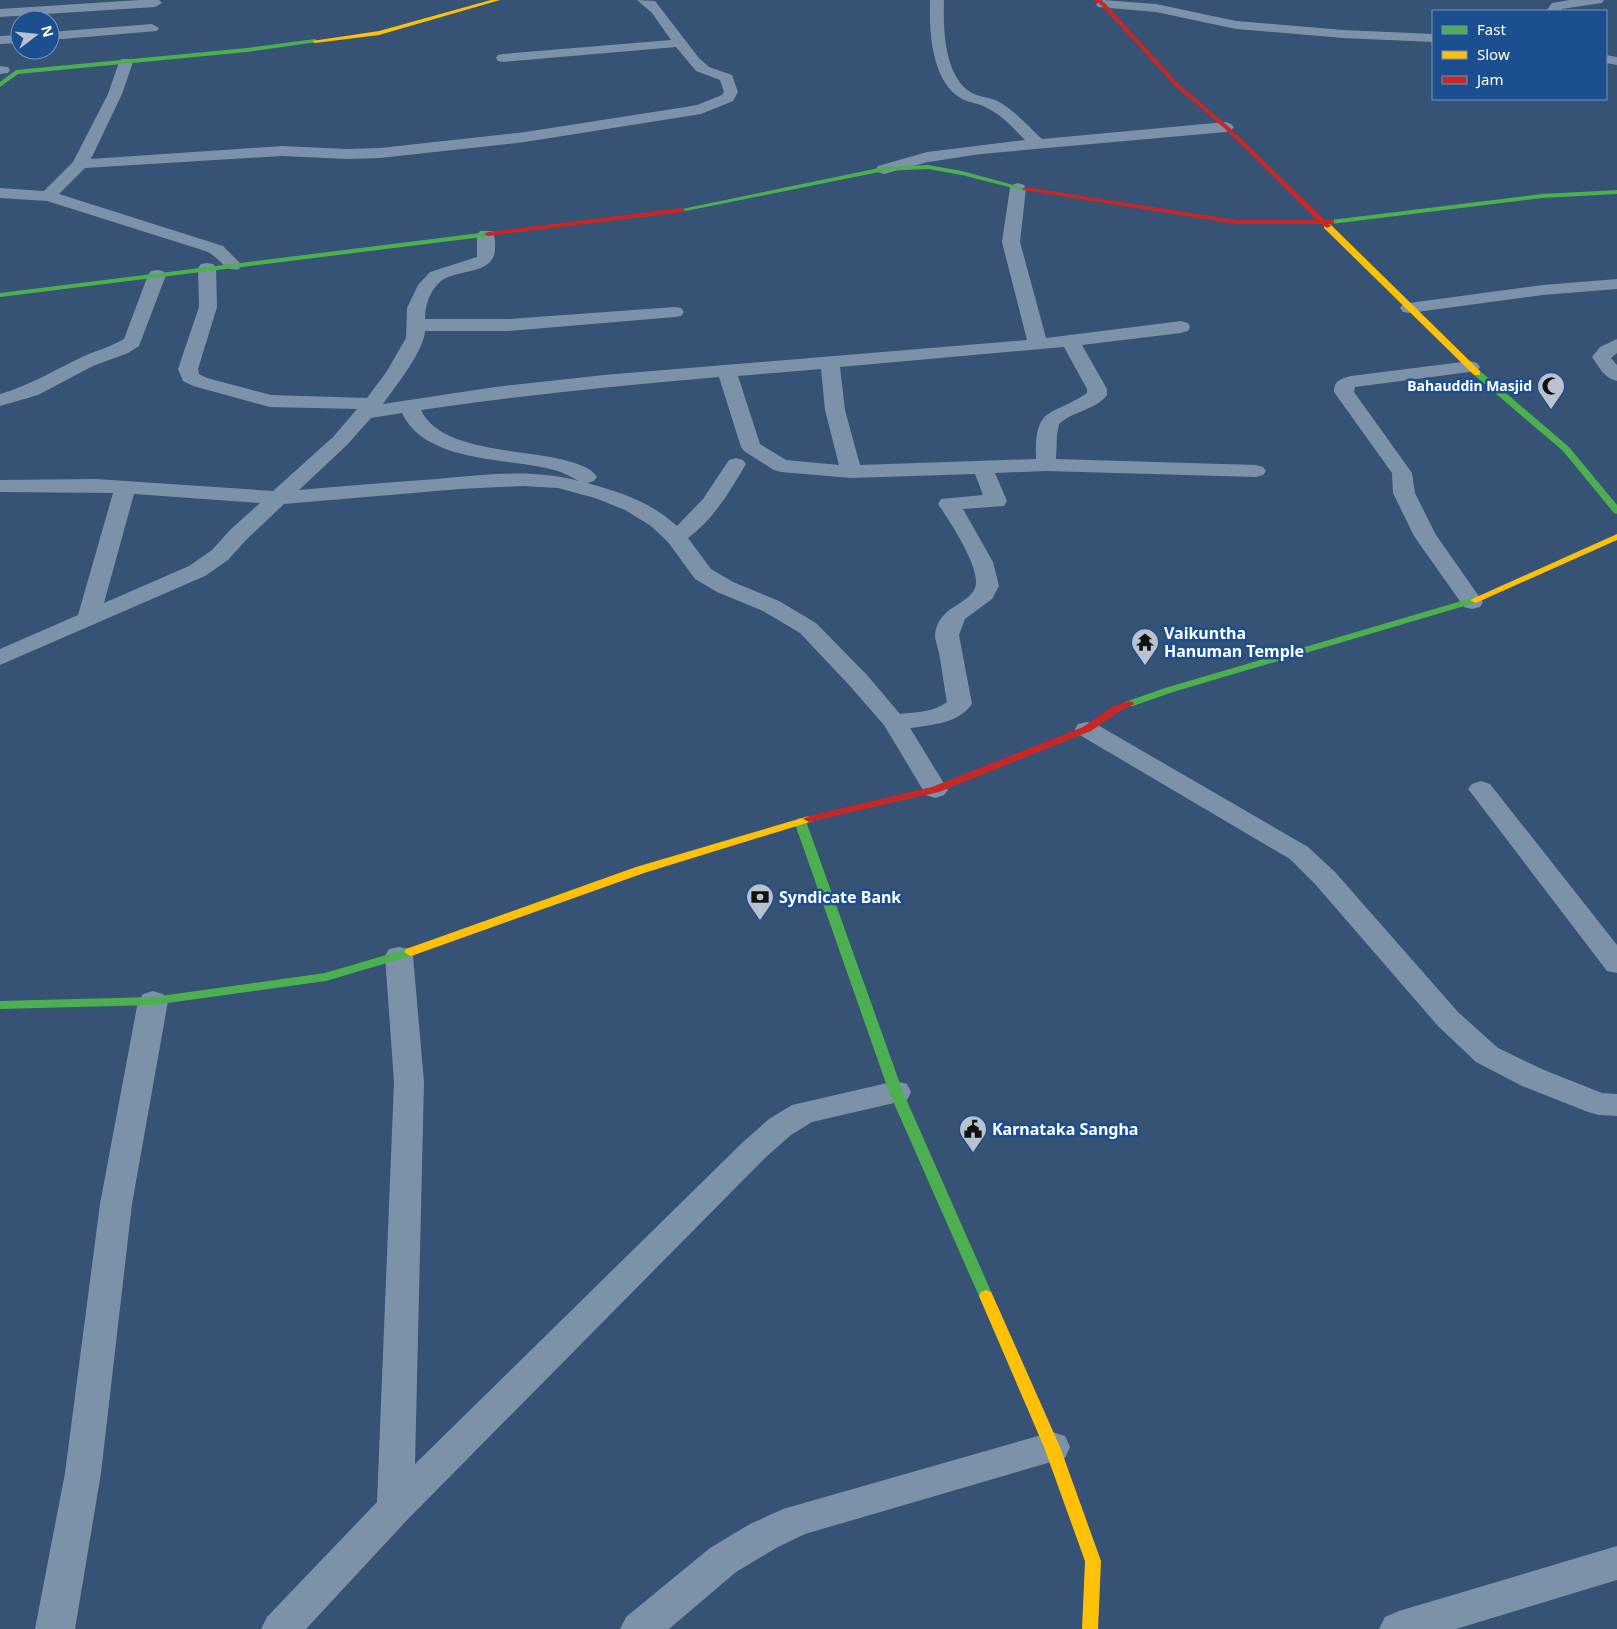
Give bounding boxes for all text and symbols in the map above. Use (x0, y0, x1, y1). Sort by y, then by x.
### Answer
north arrow (10, 10, 60, 60)
legend (1432, 10, 1607, 100)
text: Fast (1477, 19, 1506, 39)
text: N (37, 23, 59, 39)
text: Slow (1477, 44, 1510, 64)
text: Jam (1475, 69, 1504, 89)
mosque icon: Bahauddin Masjid (1536, 371, 1566, 410)
place label: Bahauddin Masjid (1407, 376, 1532, 395)
place label: Vaikuntha Hanuman Temple (1164, 622, 1304, 662)
temple icon: Vaikuntha Hanuman Temple (1130, 627, 1160, 666)
bank icon: Syndicate Bank (745, 882, 775, 921)
place label: Syndicate Bank (779, 886, 901, 908)
public building icon: Karnataka Sangha (958, 1114, 988, 1153)
place label: Karnataka Sangha (992, 1118, 1138, 1140)

